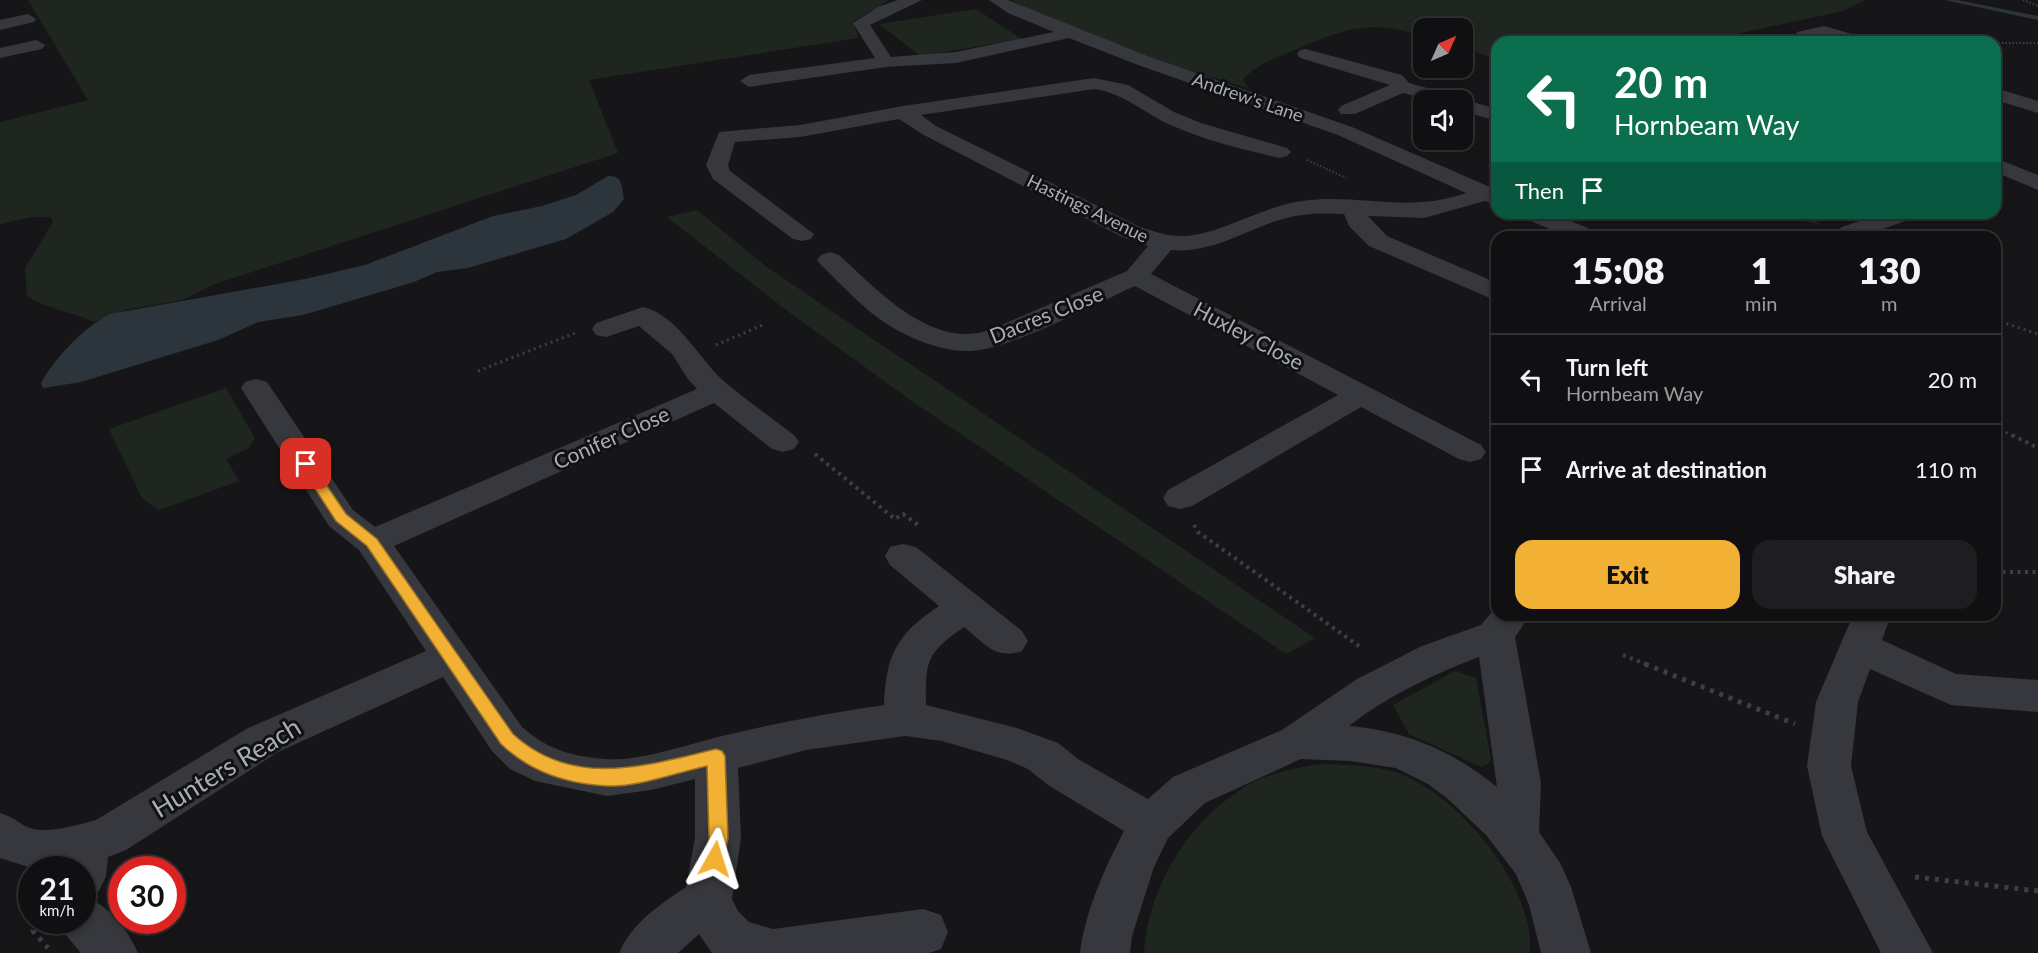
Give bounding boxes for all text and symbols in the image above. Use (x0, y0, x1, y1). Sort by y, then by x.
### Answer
north arrow (1413, 18, 1473, 78)
map controls (1413, 18, 1473, 150)
text: 20 m (1614, 57, 1708, 107)
icon: left (1515, 60, 1593, 138)
street label: Andrew's Lane (1190, 68, 1306, 126)
button: sound (1413, 90, 1473, 150)
text: Hornbeam Way (1614, 108, 1799, 141)
street label: Hastings Avenue (1024, 169, 1152, 247)
icon: arrive (1576, 174, 1609, 207)
text: Then (1515, 177, 1564, 204)
text: 15:08 (1571, 248, 1665, 292)
text: 1 (1751, 248, 1772, 292)
text: 130 (1858, 248, 1921, 292)
street label: Dacres Close (986, 280, 1106, 348)
text: Arrival (1589, 291, 1647, 315)
text: min (1745, 291, 1777, 315)
text: m (1881, 291, 1897, 315)
street label: Huxley Close (1190, 296, 1308, 374)
text: Turn left (1566, 354, 1648, 381)
icon: left (1515, 363, 1548, 396)
text: 20 m (1928, 366, 1977, 393)
text: Hornbeam Way (1566, 381, 1703, 405)
street label: Conifer Close (549, 400, 673, 474)
pin (280, 438, 331, 489)
icon: arrive (289, 447, 322, 480)
icon: arrive (1515, 453, 1548, 486)
text: Arrive at destination (1566, 456, 1767, 483)
text: 110 m (1915, 456, 1977, 483)
button: Exit (1515, 540, 1740, 609)
button: Share (1752, 540, 1977, 609)
street label: Hunters Reach (146, 710, 306, 824)
position arrow (683, 827, 747, 891)
speed limit sign: 30 (108, 856, 186, 934)
text: 21 (40, 870, 74, 906)
text: km/h (39, 901, 75, 919)

